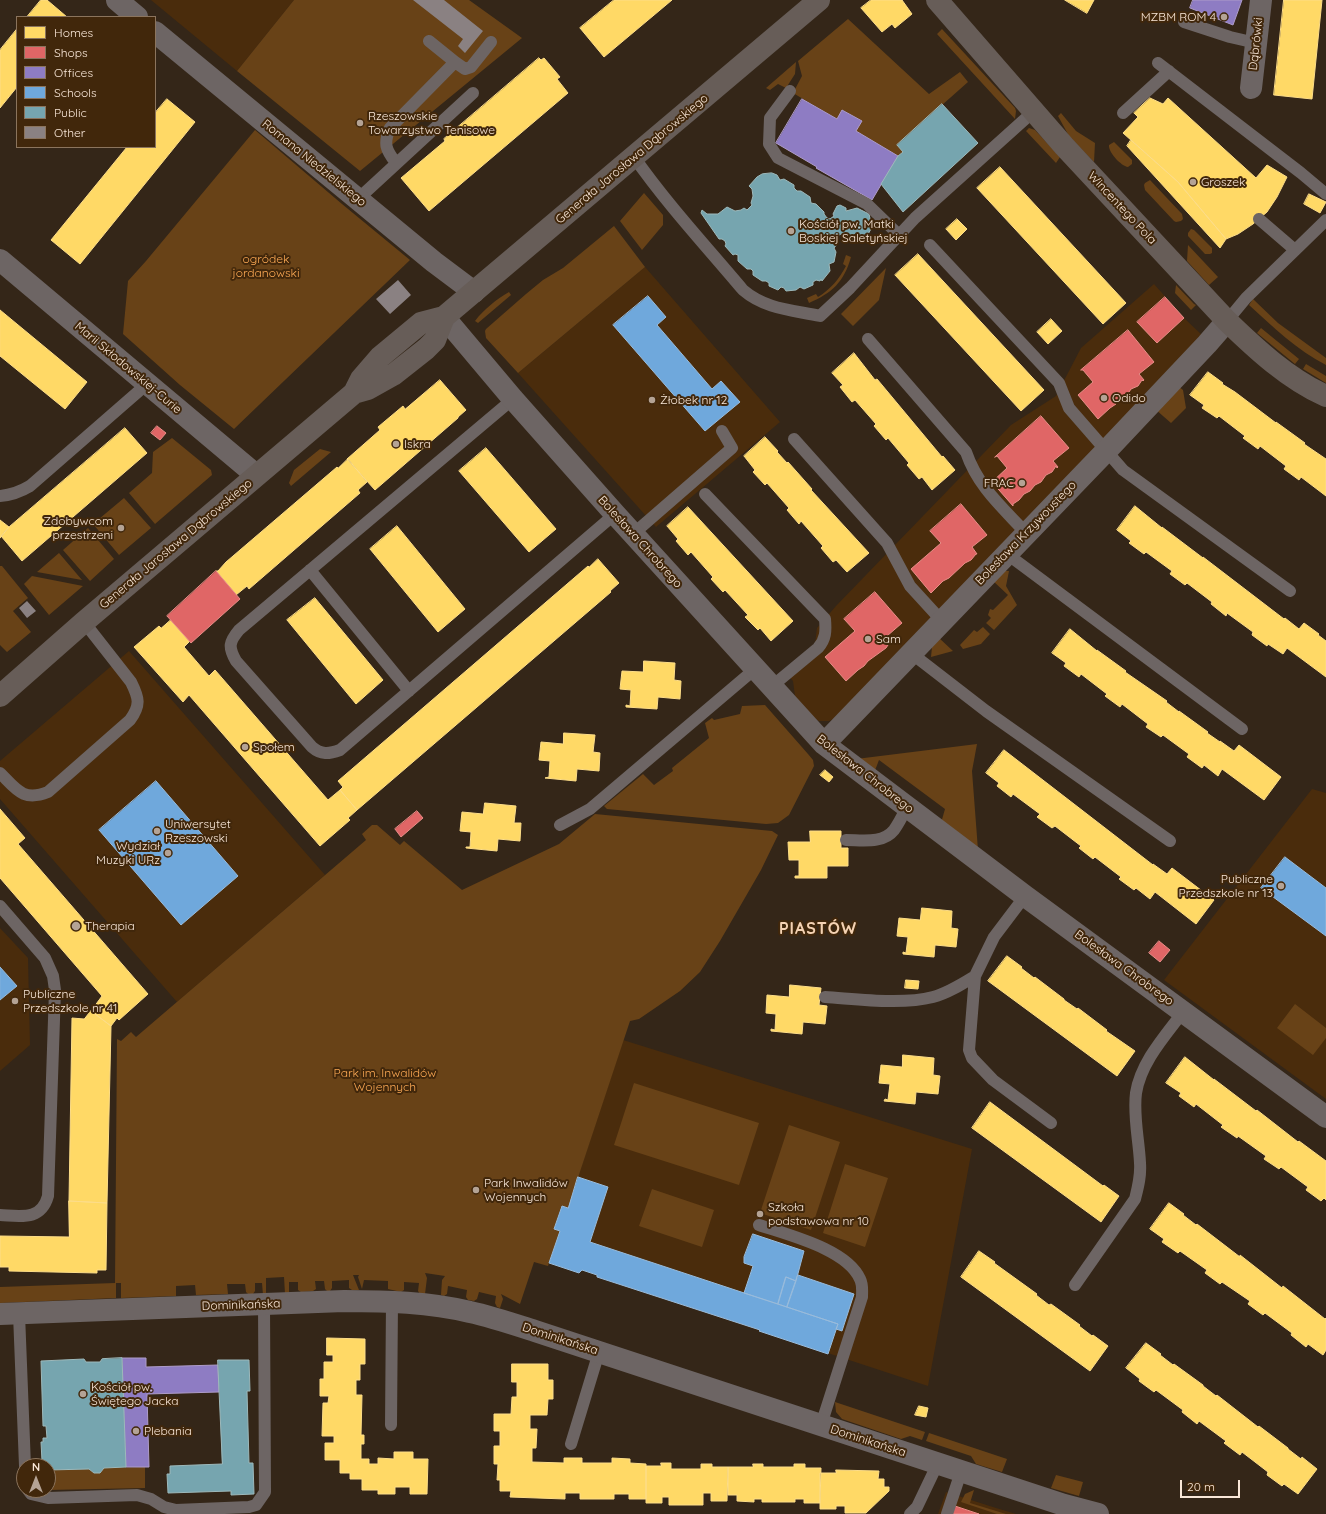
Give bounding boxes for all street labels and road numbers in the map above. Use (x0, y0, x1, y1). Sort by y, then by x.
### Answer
street label: Dąbrówki (1246, 17, 1266, 71)
street label: Generała Jarosława Dąbrowskiego (553, 91, 711, 227)
street label: Romana Niedzielskiego (259, 117, 369, 209)
street label: Wincentego Pola (1085, 169, 1159, 247)
street label: Marii Skłodowskiej-Curie (72, 319, 184, 417)
street label: Generała Jarosława Dąbrowskiego (97, 476, 255, 612)
street label: Bolesława Krzywoustego (973, 478, 1079, 588)
street label: Bolesława Chrobrego (595, 493, 685, 591)
street label: Bolesława Chrobrego (814, 732, 916, 816)
street label: Bolesława Chrobrego (1072, 927, 1176, 1009)
street label: Dominikańska (201, 1296, 281, 1314)
street label: Dominikańska (520, 1320, 600, 1358)
street label: Dominikańska (828, 1422, 908, 1460)

